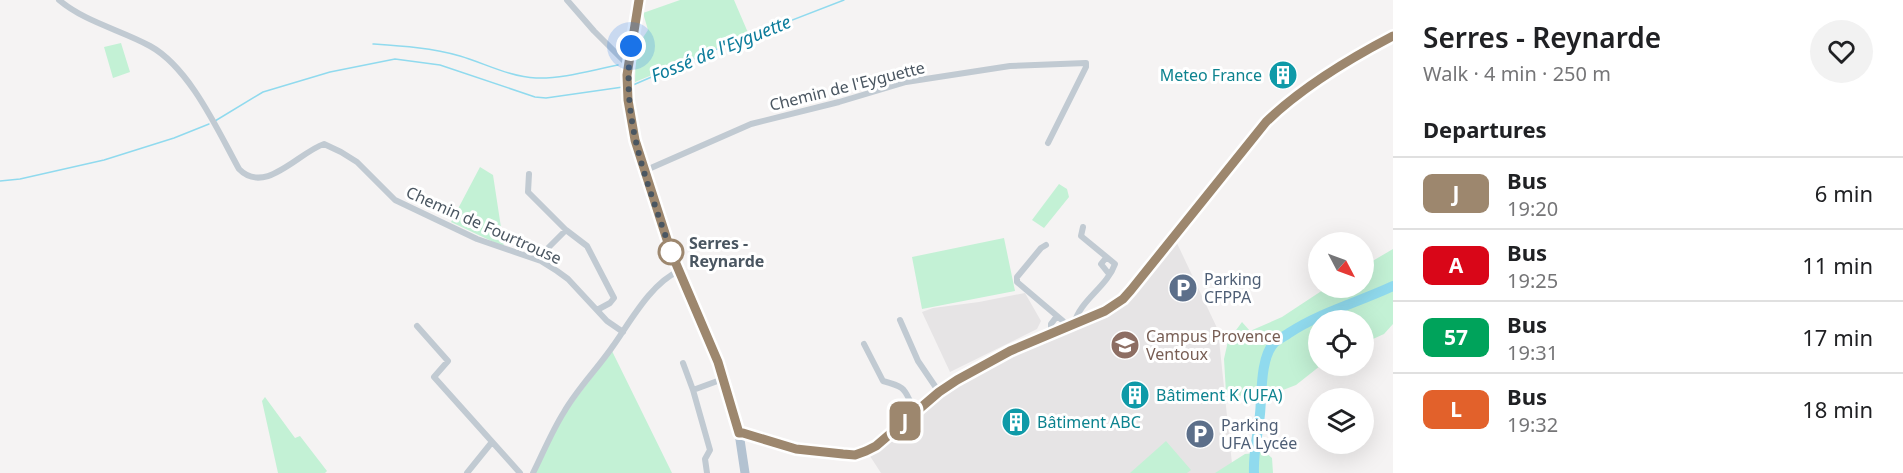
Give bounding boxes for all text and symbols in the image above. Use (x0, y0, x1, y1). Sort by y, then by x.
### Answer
water label: Fossé de l'Eyguette (647, 9, 794, 87)
text: Serres - Reynarde (1423, 18, 1661, 56)
button: heart (1810, 20, 1873, 83)
your location (616, 31, 646, 61)
street label: Chemin de l'Eyguette (767, 56, 927, 116)
building icon: Meteo France (1267, 59, 1299, 91)
text: Walk · 4 min · 250 m (1423, 60, 1611, 87)
place label: Meteo France (1160, 64, 1262, 86)
text: Departures (1423, 114, 1547, 144)
text: Bus (1507, 165, 1547, 195)
text: 6 min (1815, 178, 1873, 208)
text: J (1453, 179, 1459, 207)
street label: Chemin de Fourtrouse (403, 181, 565, 269)
text: 19:20 (1507, 195, 1558, 222)
place label: Serres - Reynarde (689, 232, 764, 272)
north arrow (1308, 232, 1374, 298)
map controls (1308, 232, 1374, 454)
text: Bus (1507, 237, 1547, 267)
marker: Serres - Reynarde (658, 239, 684, 265)
text: 11 min (1802, 250, 1873, 280)
text: A (1449, 251, 1463, 279)
text: 19:25 (1507, 267, 1558, 294)
place label: Parking CFPPA (1204, 268, 1262, 308)
parking icon: Parking CFPPA (1167, 272, 1199, 304)
text: Bus (1507, 309, 1547, 339)
button: locate (1308, 310, 1374, 376)
text: 17 min (1802, 322, 1873, 352)
text: 57 (1444, 323, 1468, 351)
place label: Campus Provence Ventoux (1146, 325, 1281, 365)
school or university icon: Campus Provence Ventoux (1109, 329, 1141, 361)
text: 19:31 (1507, 339, 1558, 366)
building icon: Bâtiment K (UFA) (1119, 379, 1151, 411)
text: Bus (1507, 381, 1547, 411)
place label: Bâtiment K (UFA) (1156, 384, 1283, 406)
button: layers (1308, 388, 1374, 454)
text: 18 min (1802, 394, 1873, 424)
text: L (1450, 395, 1462, 423)
line badge: J (886, 402, 924, 440)
building icon: Bâtiment ABC (1000, 406, 1032, 438)
text: J (902, 407, 908, 435)
place label: Bâtiment ABC (1037, 411, 1141, 433)
text: 19:32 (1507, 411, 1558, 438)
place label: Parking UFA Lycée (1221, 414, 1297, 454)
parking icon: Parking UFA Lycée (1184, 418, 1216, 450)

